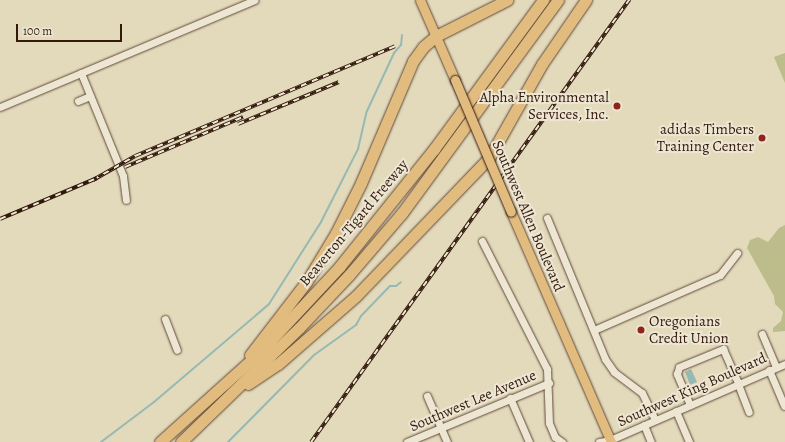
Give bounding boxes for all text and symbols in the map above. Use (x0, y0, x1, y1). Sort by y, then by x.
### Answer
scale bar (18, 16, 124, 42)
text: 100 m (23, 23, 52, 39)
place label: Alpha Environmental Services, Inc. (479, 88, 609, 123)
marker: Alpha Environmental Services, Inc. (612, 101, 622, 111)
place label: adidas Timbers Training Center (657, 120, 754, 155)
marker: adidas Timbers Training Center (757, 133, 767, 143)
street label: Southwest Allen Boulevard (488, 138, 568, 294)
street label: Beaverton-Tigard Freeway (296, 156, 412, 290)
place label: Oregonians Credit Union (649, 312, 729, 347)
marker: Oregonians Credit Union (636, 325, 646, 335)
street label: Southwest King Boulevard (615, 349, 769, 431)
street label: Southwest Lee Avenue (407, 366, 539, 436)

